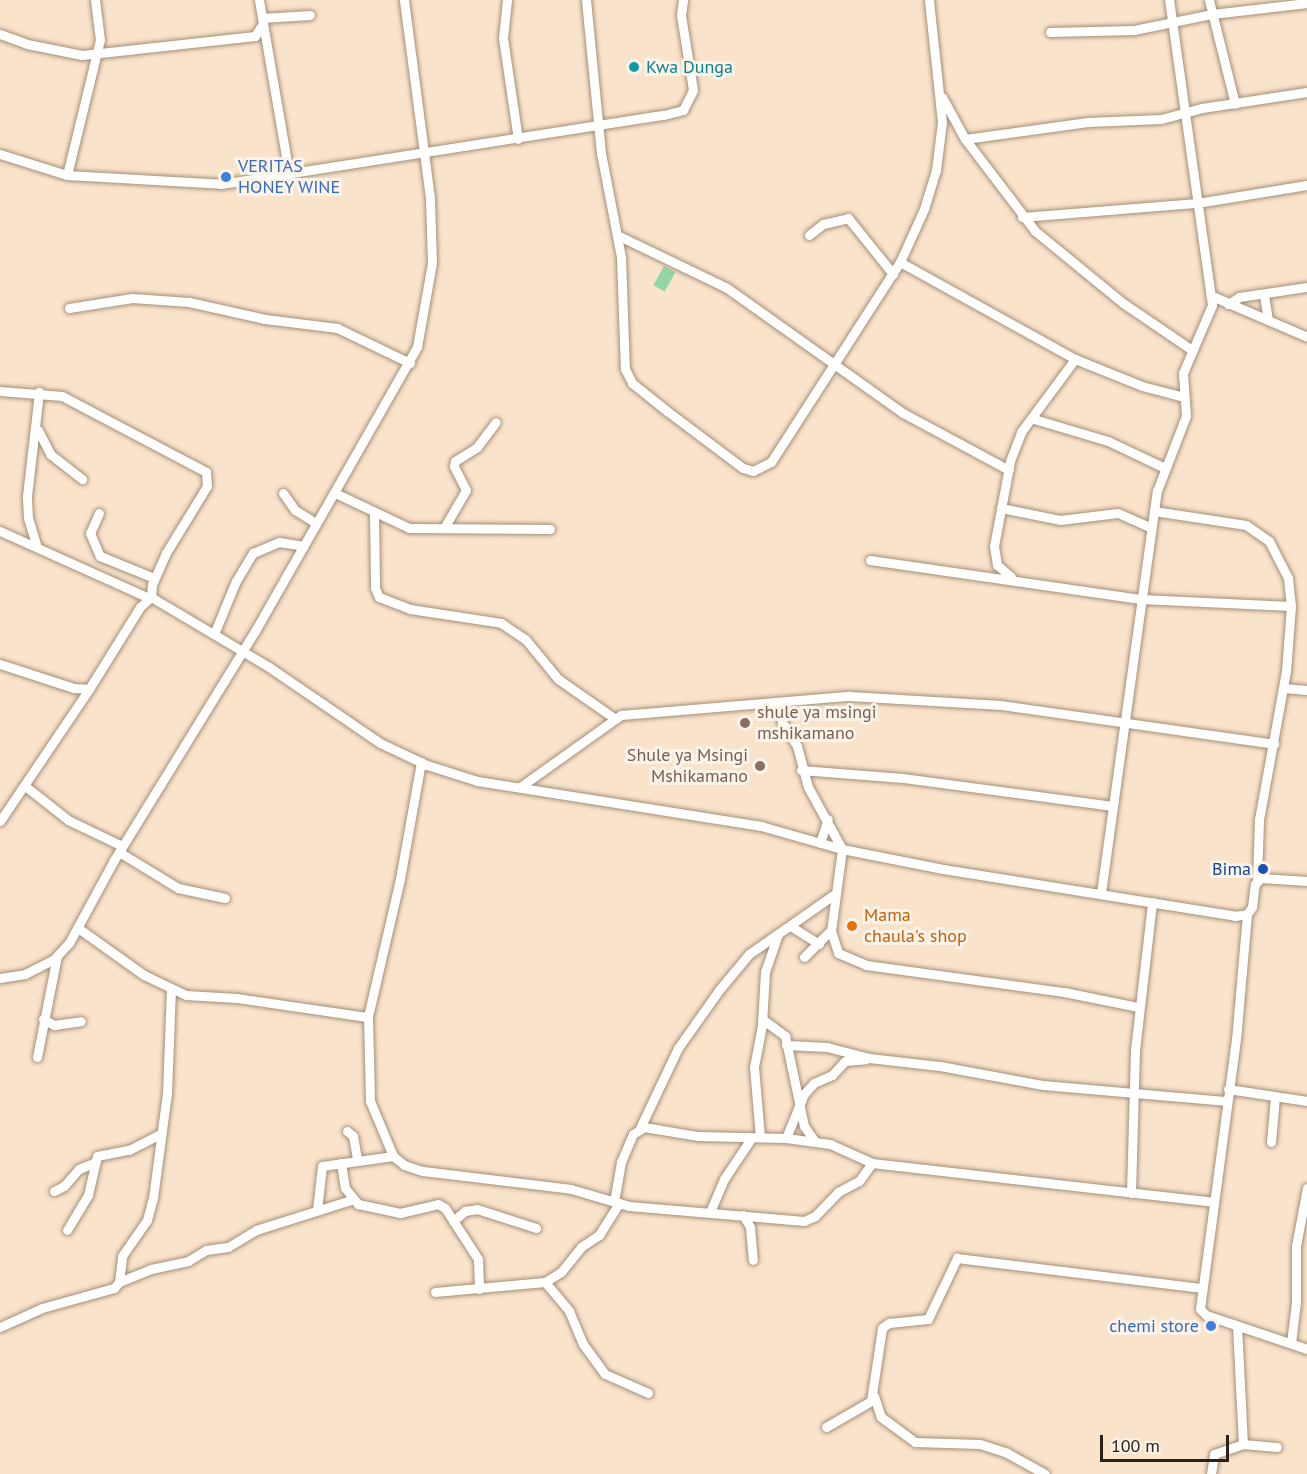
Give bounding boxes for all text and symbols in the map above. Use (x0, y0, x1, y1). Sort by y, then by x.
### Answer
place label: Kwa Dunga (646, 56, 733, 78)
marker: Kwa Dunga (627, 60, 641, 74)
place label: VERITAS HONEY WINE (238, 156, 341, 198)
marker: VERITAS HONEY WINE (219, 170, 233, 184)
place label: shule ya msingi mshikamano (757, 702, 877, 744)
marker: shule ya msingi mshikamano (738, 716, 752, 730)
place label: Shule ya Msingi Mshikamano (627, 745, 748, 788)
marker: Shule ya Msingi Mshikamano (753, 759, 767, 773)
place label: Bima (1212, 858, 1251, 880)
marker: Bima (1256, 862, 1270, 876)
place label: Mama chaula's shop (864, 905, 967, 948)
marker: Mama chaula's shop (845, 919, 859, 933)
place label: chemi store (1109, 1315, 1199, 1337)
marker: chemi store (1204, 1319, 1218, 1333)
scale bar (1103, 1423, 1232, 1461)
text: 100 m (1111, 1434, 1160, 1457)

